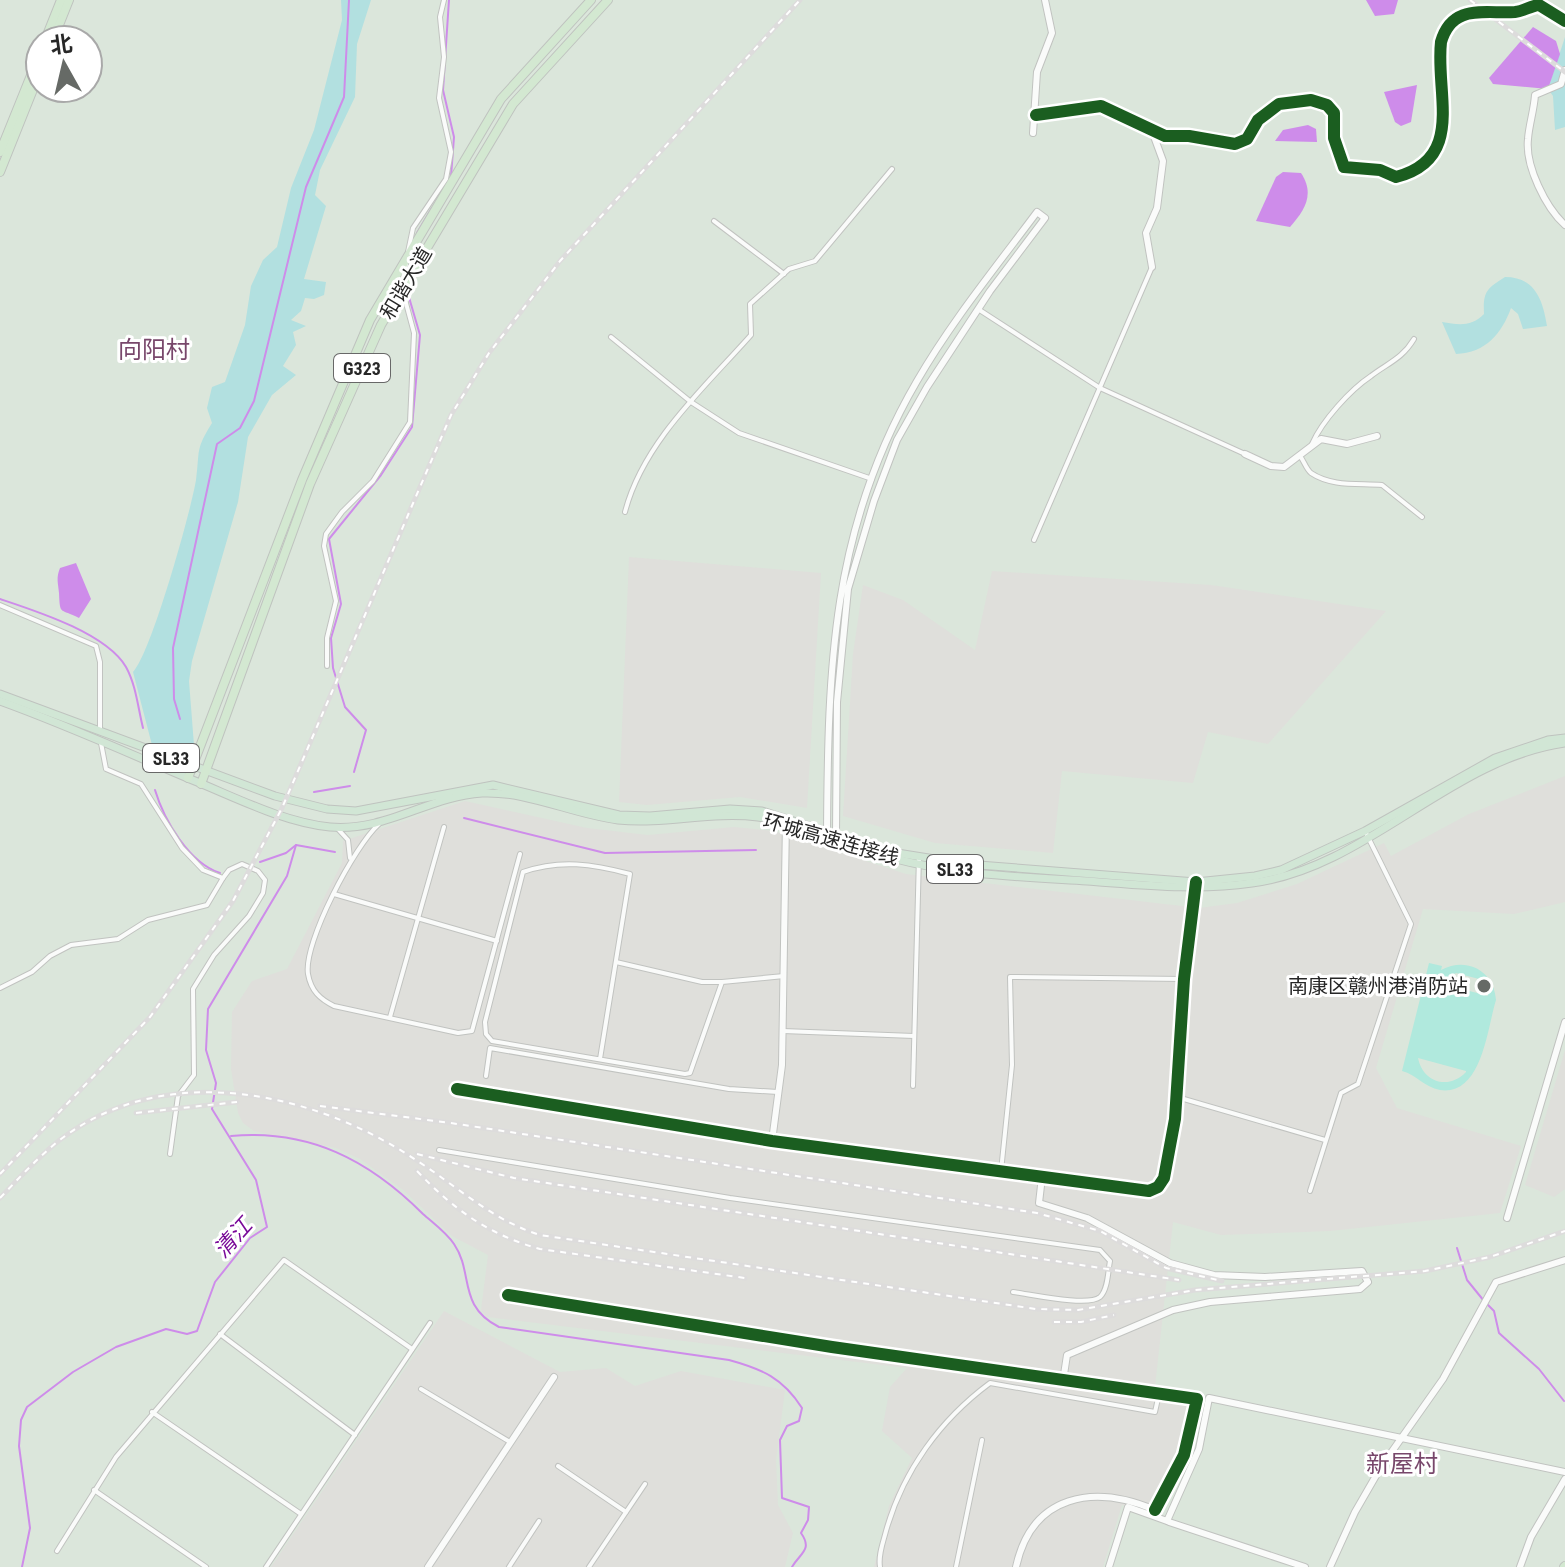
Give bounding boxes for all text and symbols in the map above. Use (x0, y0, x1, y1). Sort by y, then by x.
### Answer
north arrow (24, 24, 104, 104)
text: 北 (49, 31, 74, 59)
street label: 和谐大道 (375, 243, 437, 323)
district label: 向阳村 (118, 336, 190, 364)
road number: G323 (334, 354, 390, 382)
road number: SL33 (143, 744, 199, 772)
street label: 环城高速连接线 (760, 808, 902, 870)
road number: SL33 (927, 855, 983, 883)
place label: 南康区赣州港消防站 (1288, 974, 1468, 998)
marker: 南康区赣州港消防站 (1475, 977, 1493, 995)
water label: 清江 (209, 1212, 258, 1263)
district label: 新屋村 (1366, 1450, 1438, 1478)

